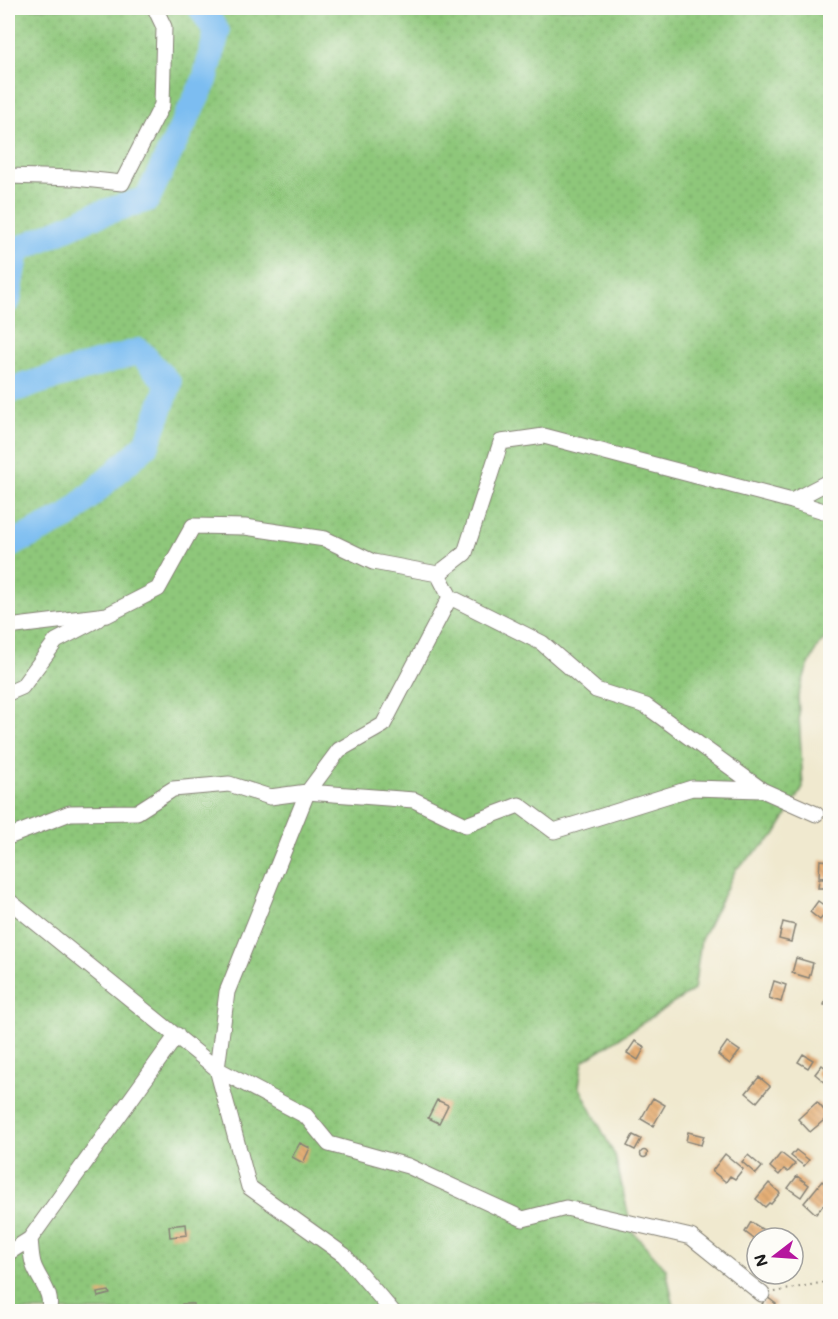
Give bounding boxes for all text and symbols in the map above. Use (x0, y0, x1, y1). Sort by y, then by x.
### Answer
north arrow (745, 1226, 805, 1286)
text: N (748, 1252, 772, 1269)

